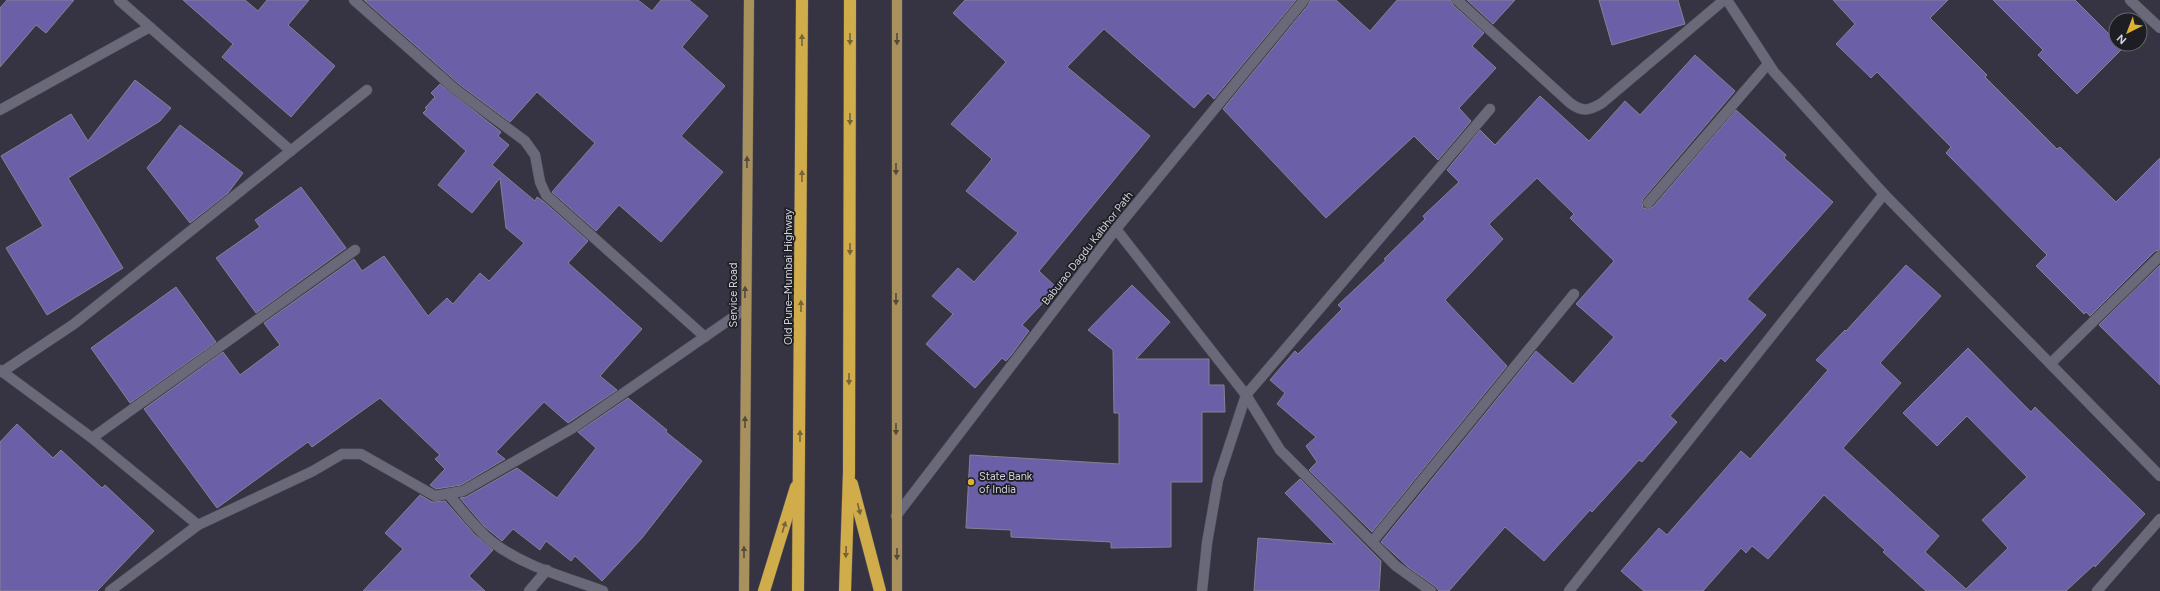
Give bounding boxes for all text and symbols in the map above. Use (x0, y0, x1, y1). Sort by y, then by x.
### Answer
north arrow (2108, 12, 2148, 52)
text: N (2114, 31, 2129, 47)
one-way arrow (799, 33, 805, 46)
one-way arrow (847, 33, 853, 46)
one-way arrow (894, 33, 900, 46)
one-way arrow (847, 113, 853, 126)
one-way arrow (744, 155, 750, 168)
one-way arrow (893, 163, 899, 176)
one-way arrow (799, 169, 805, 182)
street label: Baburao Dagdu Kalbhor Path (1039, 189, 1136, 308)
street label: Old Pune–Mumbai Highway (782, 209, 795, 345)
one-way arrow (847, 243, 853, 256)
street label: Service Road (727, 263, 740, 327)
one-way arrow (742, 285, 748, 298)
one-way arrow (893, 293, 899, 306)
one-way arrow (798, 299, 804, 312)
one-way arrow (846, 373, 852, 386)
one-way arrow (742, 415, 748, 428)
one-way arrow (893, 423, 899, 436)
one-way arrow (797, 429, 803, 442)
place label: State Bank of India (979, 470, 1033, 496)
marker: State Bank of India (966, 477, 976, 487)
one-way arrow (856, 503, 862, 515)
one-way arrow (781, 521, 787, 533)
one-way arrow (741, 545, 747, 558)
one-way arrow (843, 546, 850, 558)
one-way arrow (894, 548, 900, 561)

